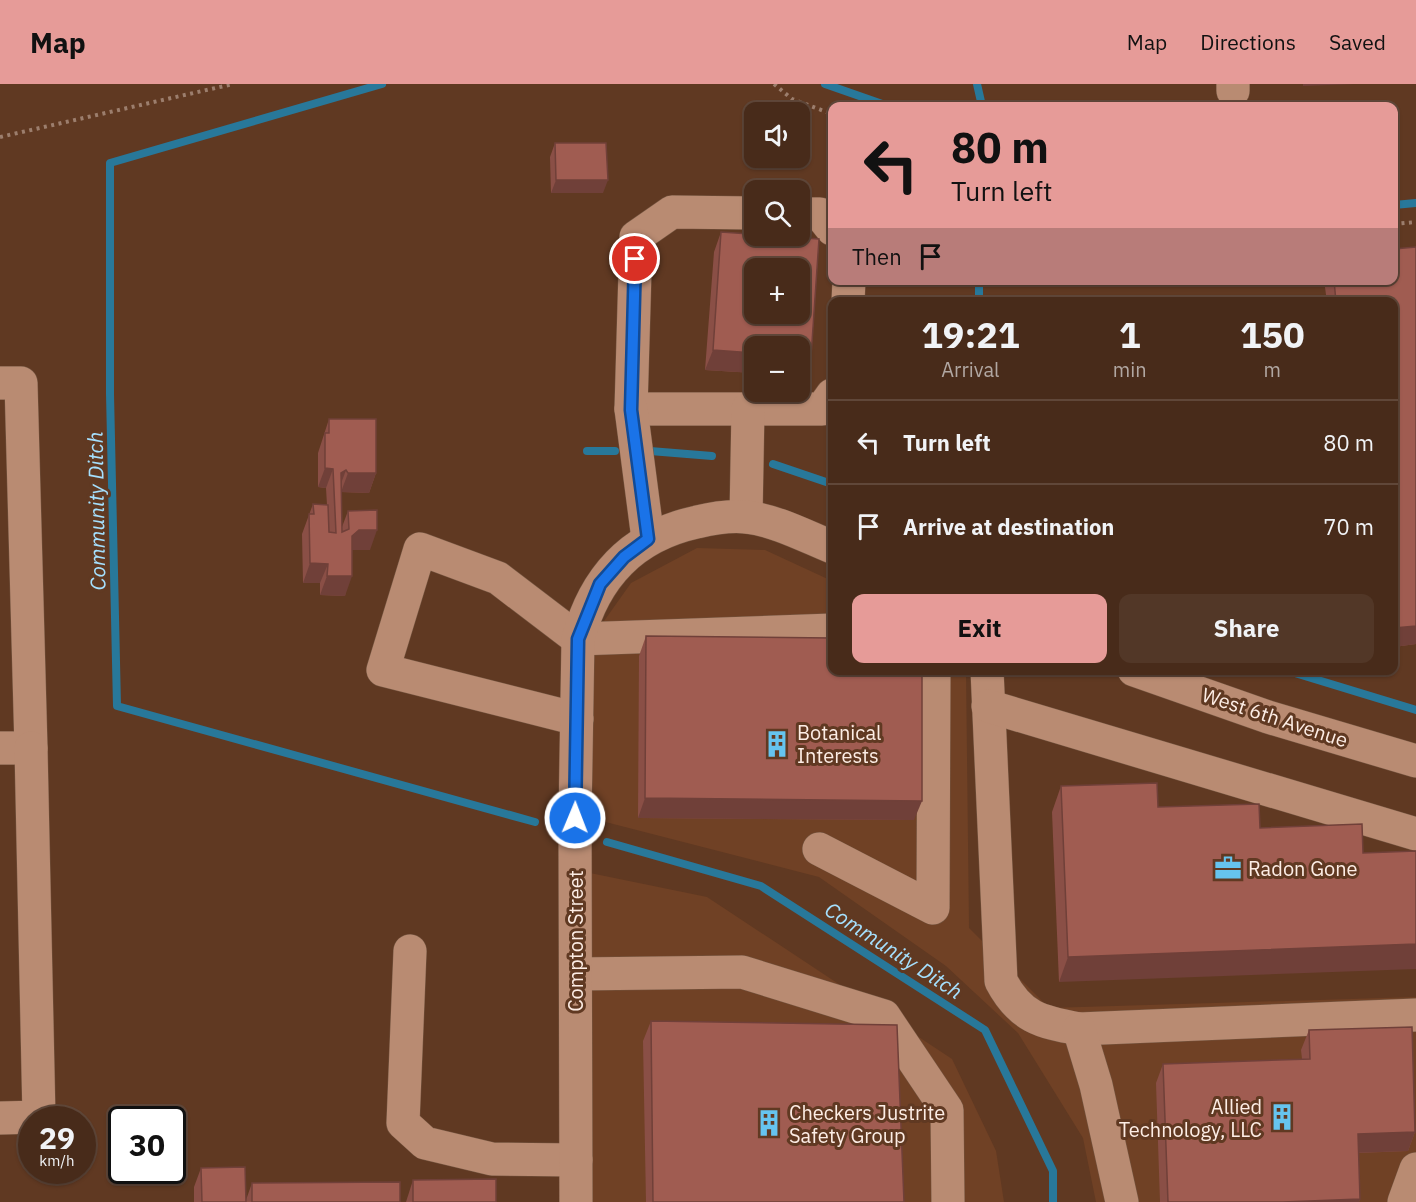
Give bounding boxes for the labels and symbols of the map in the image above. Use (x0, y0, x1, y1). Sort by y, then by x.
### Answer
pin (609, 233, 660, 284)
water label: Community Ditch (81, 431, 111, 591)
street label: West 6th Avenue (1199, 681, 1351, 753)
place label: Botanical Interests (797, 719, 882, 769)
building icon: Botanical Interests (762, 729, 792, 759)
position arrow (543, 786, 607, 850)
office icon: Radon Gone (1213, 853, 1243, 883)
place label: Radon Gone (1248, 855, 1358, 882)
street label: Compton Street (562, 870, 589, 1012)
water label: Community Ditch (820, 895, 968, 1005)
place label: Allied Technology, LLC (1119, 1093, 1262, 1143)
place label: Checkers Justrite Safety Group (789, 1099, 945, 1149)
building icon: Allied Technology, LLC (1267, 1102, 1297, 1132)
speed limit sign: 30 (108, 1106, 186, 1184)
building icon: Checkers Justrite Safety Group (754, 1108, 784, 1138)

